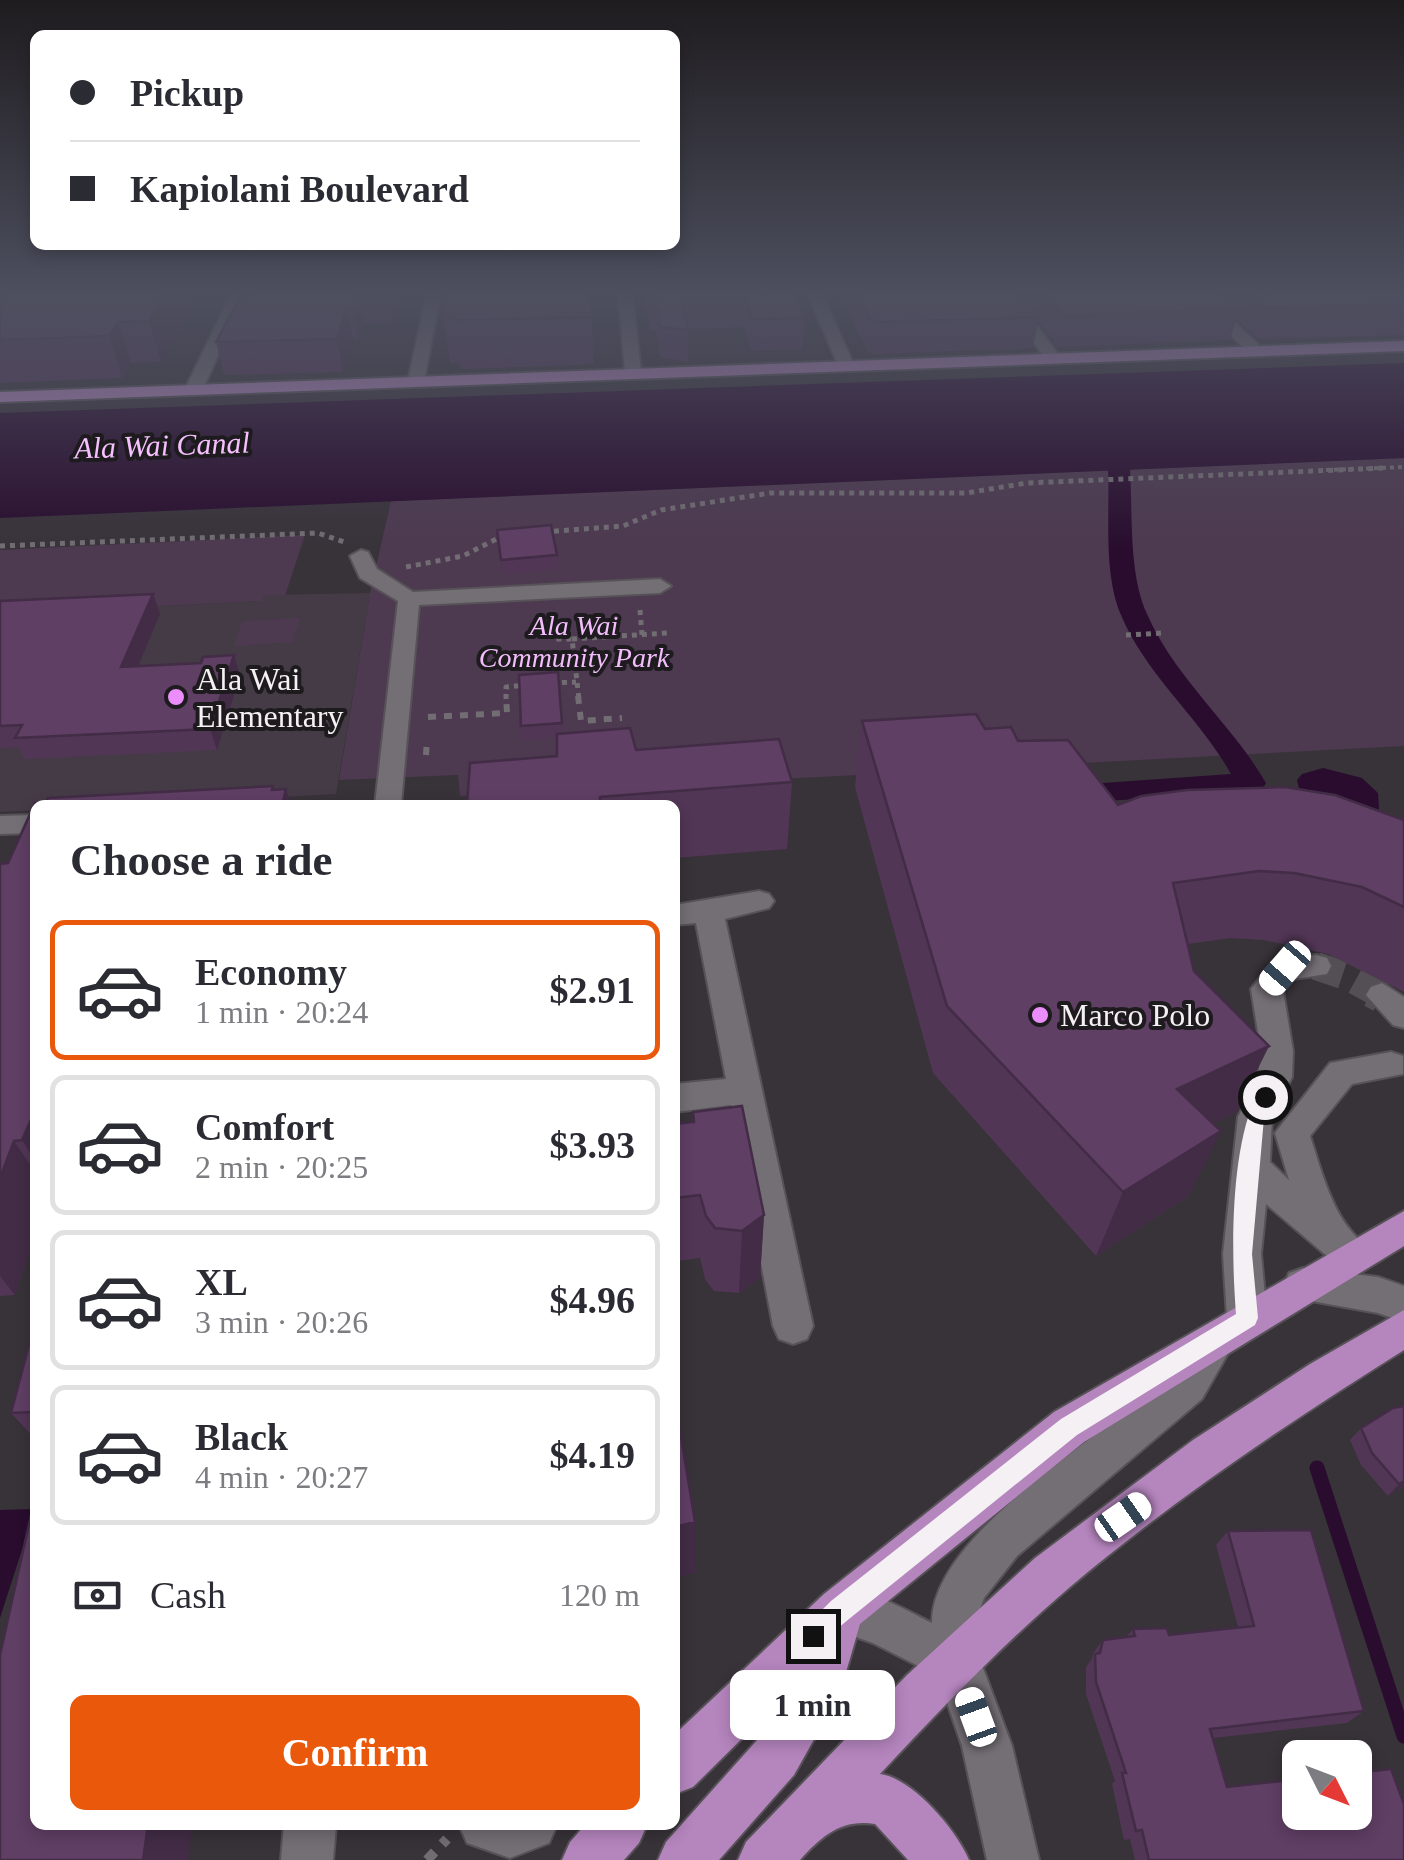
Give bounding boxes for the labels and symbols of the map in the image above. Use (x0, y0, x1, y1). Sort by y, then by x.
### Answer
water label: Ala Wai Canal (72, 425, 250, 465)
park label: Ala Wai Community Park (479, 610, 670, 673)
place label: Ala Wai Elementary (196, 661, 343, 734)
marker: Ala Wai Elementary (165, 686, 187, 708)
car (1254, 936, 1316, 1000)
place label: Marco Polo (1060, 997, 1210, 1033)
marker: Marco Polo (1029, 1004, 1051, 1026)
route start (1243, 1075, 1288, 1120)
car (1090, 1488, 1156, 1546)
route end (791, 1614, 836, 1659)
callout: 1 min (730, 1671, 896, 1741)
car (952, 1684, 1000, 1750)
north arrow (1282, 1740, 1372, 1830)

